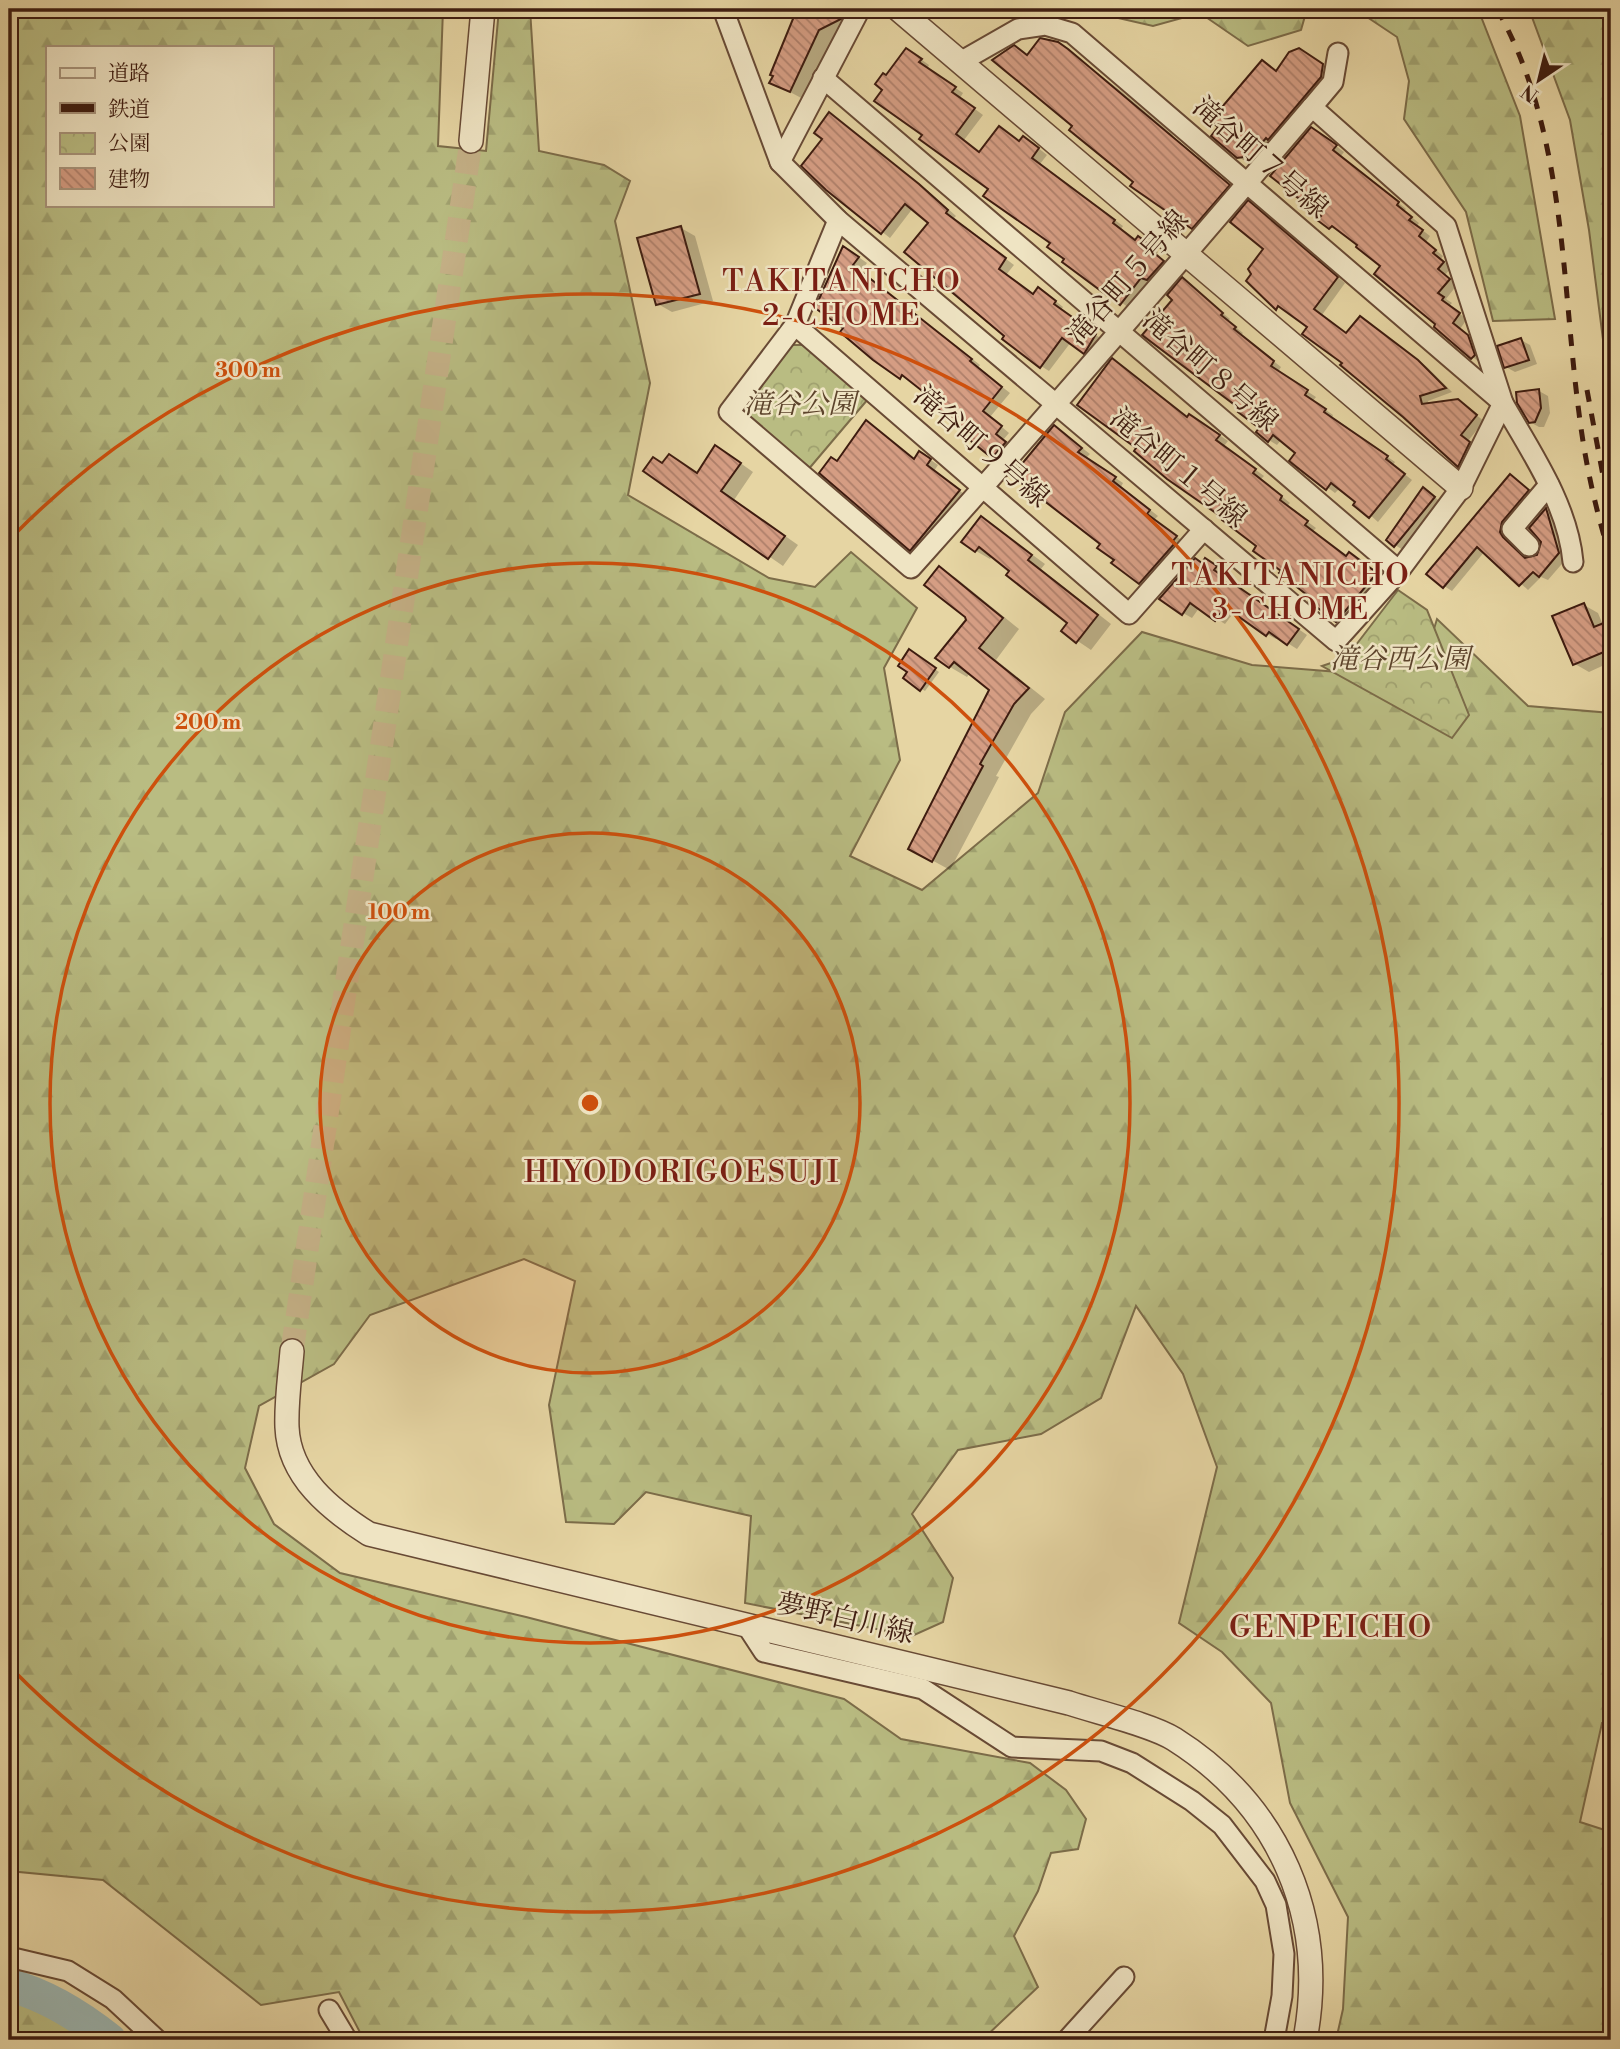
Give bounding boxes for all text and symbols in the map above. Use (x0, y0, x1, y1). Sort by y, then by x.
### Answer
legend (46, 46, 273, 206)
north arrow (1504, 46, 1574, 116)
text: 道路 (108, 61, 150, 87)
text: N (1517, 79, 1543, 107)
street label: 滝谷町７号線 (1185, 90, 1335, 226)
text: 鉄道 (108, 97, 150, 123)
text: 公園 (108, 131, 150, 157)
text: 建物 (108, 167, 150, 193)
street label: 滝谷町５号線 (1060, 203, 1196, 353)
district label: TAKITANICHO 2-CHOME (722, 263, 962, 335)
street label: 滝谷町８号線 (1135, 303, 1285, 439)
text: 300 m (215, 358, 281, 384)
street label: 滝谷町９号線 (906, 379, 1056, 515)
park label: 滝谷公園 (744, 387, 860, 422)
street label: 滝谷町１号線 (1102, 401, 1254, 535)
district label: TAKITANICHO 3-CHOME (1171, 557, 1411, 629)
park label: 滝谷西公園 (1330, 642, 1474, 677)
text: 200 m (175, 710, 241, 736)
text: 100 m (368, 900, 430, 926)
centre of rings (578, 1091, 602, 1115)
district label: HIYODORIGOESUJI (524, 1154, 840, 1192)
street label: 夢野白川線 (773, 1586, 917, 1652)
district label: GENPEICHO (1229, 1609, 1433, 1647)

